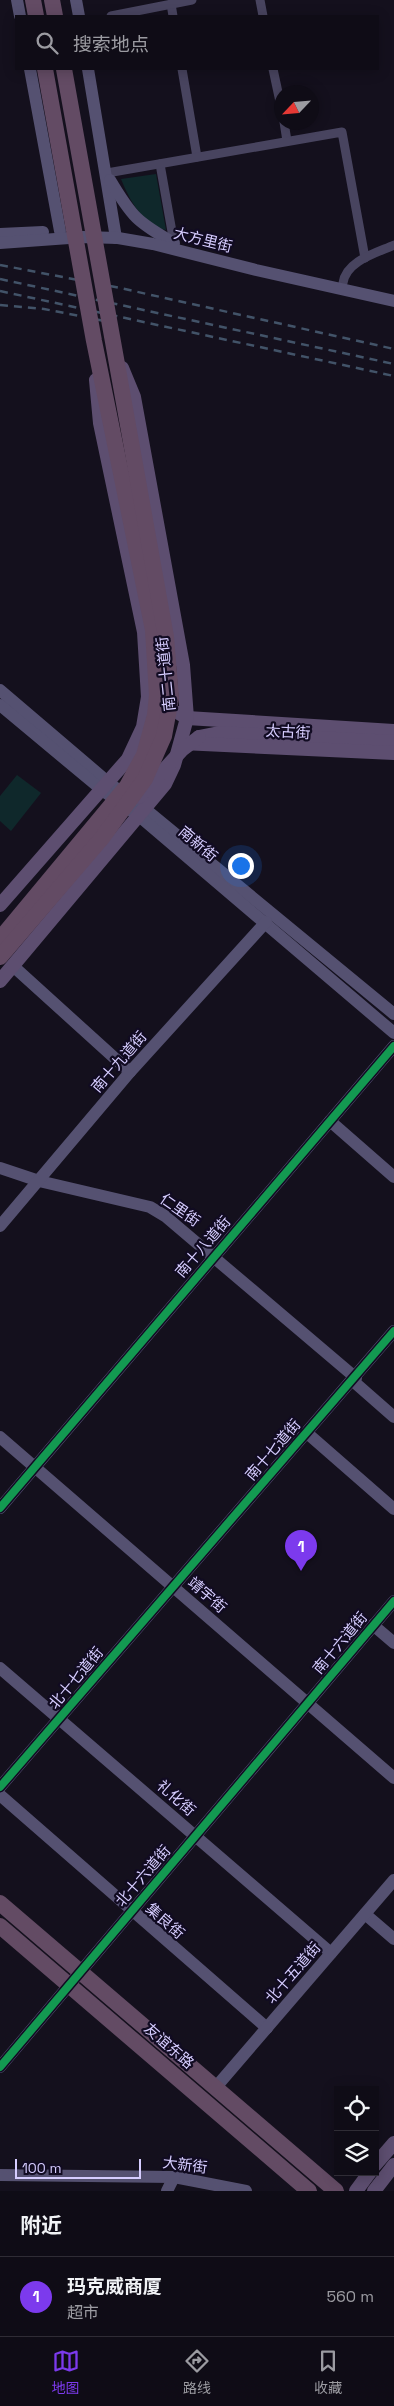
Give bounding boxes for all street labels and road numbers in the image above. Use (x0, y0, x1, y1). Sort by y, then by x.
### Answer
street label: 大方里街 (172, 223, 235, 256)
street label: 南二十道街 (152, 636, 179, 712)
street label: 太古街 (265, 721, 311, 742)
street label: 南新街 (175, 822, 222, 865)
street label: 南十九道街 (87, 1027, 150, 1096)
street label: 仁里街 (156, 1189, 204, 1230)
street label: 南十八道街 (171, 1212, 234, 1281)
street label: 南十七道街 (241, 1415, 304, 1484)
street label: 靖宇街 (184, 1573, 231, 1617)
street label: 南十六道街 (308, 1608, 371, 1678)
street label: 北十七道街 (44, 1643, 107, 1713)
street label: 礼化街 (153, 1776, 200, 1820)
street label: 北十六道街 (111, 1841, 174, 1910)
street label: 集良街 (142, 1899, 189, 1943)
street label: 北十五道街 (261, 1938, 324, 2007)
street label: 友谊东路 (140, 2019, 198, 2072)
street label: 大新街 (162, 2152, 209, 2177)

